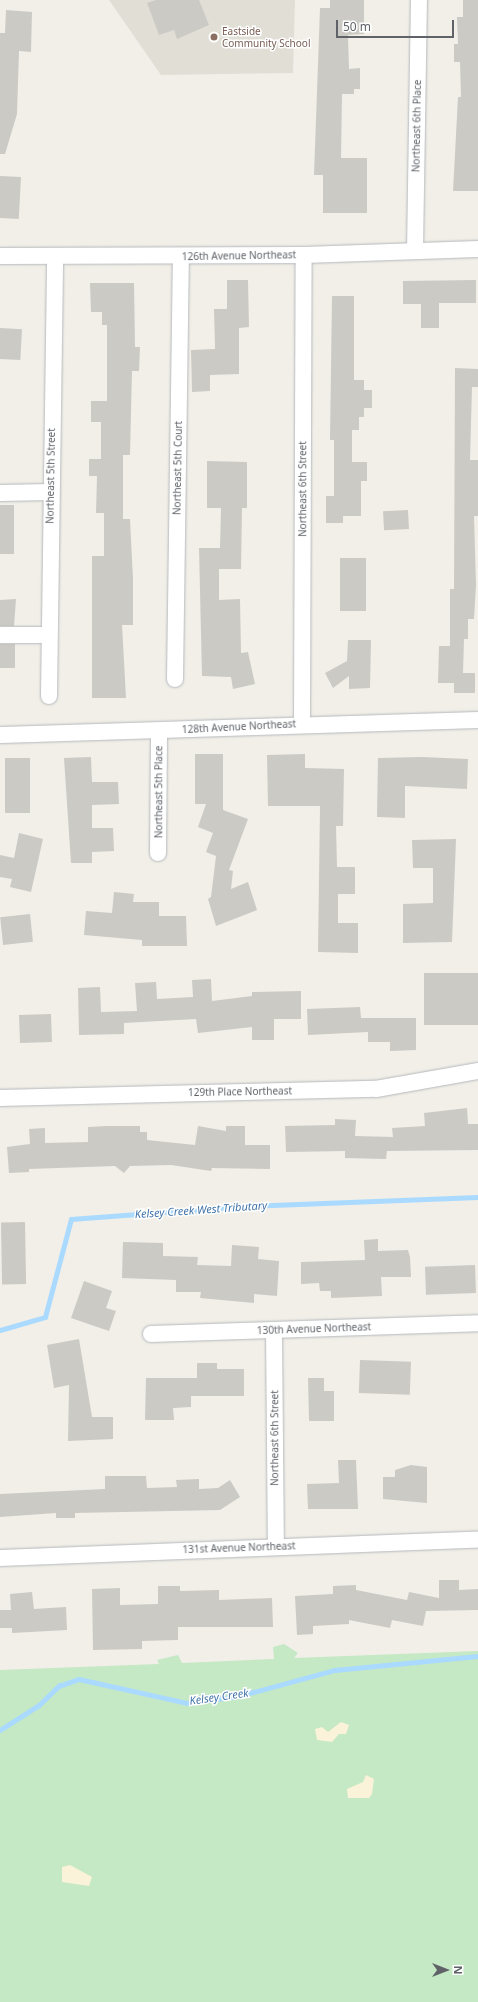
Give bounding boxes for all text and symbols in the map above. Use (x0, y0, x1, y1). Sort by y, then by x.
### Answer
scale bar (338, 12, 456, 38)
text: 50 m (343, 18, 371, 35)
place label: Eastside Community School (222, 25, 310, 48)
marker: Eastside Community School (209, 32, 219, 42)
street label: Northeast 6th Place (410, 80, 424, 172)
street label: 126th Avenue Northeast (182, 249, 296, 263)
street label: Northeast 5th Court (171, 421, 185, 515)
street label: Northeast 5th Street (44, 428, 58, 524)
street label: Northeast 6th Street (297, 441, 309, 537)
street label: 128th Avenue Northeast (182, 718, 296, 736)
street label: Northeast 5th Place (153, 746, 165, 838)
street label: 129th Place Northeast (188, 1085, 292, 1099)
water label: Kelsey Creek West Tributary (134, 1199, 268, 1221)
street label: 130th Avenue Northeast (257, 1321, 371, 1337)
street label: Northeast 6th Street (269, 1390, 281, 1486)
street label: 131st Avenue Northeast (182, 1540, 296, 1556)
water label: Kelsey Creek (189, 1686, 249, 1708)
north arrow (426, 1950, 466, 1990)
text: N (451, 1966, 466, 1974)

